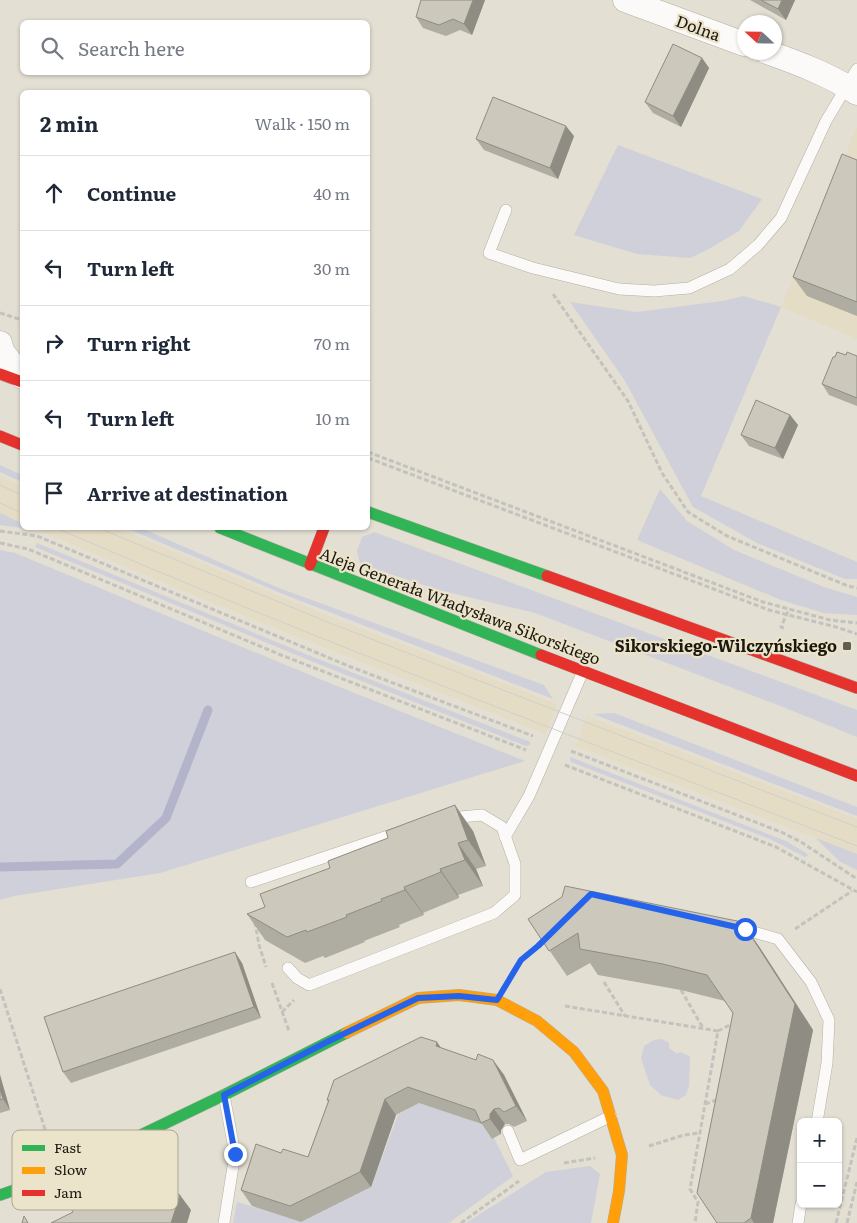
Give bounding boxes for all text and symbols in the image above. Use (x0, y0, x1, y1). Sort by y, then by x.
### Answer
street label: Dolna (673, 8, 724, 46)
north arrow (737, 15, 782, 60)
search box (20, 20, 370, 75)
icon: search (38, 34, 66, 62)
text: Search here (78, 34, 185, 62)
text: 2 min (40, 107, 99, 138)
text: Walk · 150 m (255, 111, 350, 135)
icon: ahead (40, 179, 68, 207)
text: Continue (87, 179, 176, 207)
text: 40 m (313, 181, 350, 205)
icon: left (40, 254, 68, 282)
text: Turn left (87, 254, 174, 282)
text: 30 m (313, 256, 350, 280)
icon: right (40, 329, 68, 357)
text: Turn right (87, 329, 191, 357)
text: 70 m (314, 331, 350, 355)
icon: left (40, 404, 68, 432)
text: Turn left (87, 404, 174, 432)
text: 10 m (316, 406, 350, 430)
icon: arrive (40, 479, 68, 507)
text: Arrive at destination (87, 479, 288, 507)
street label: Aleja Generała Władysława Sikorskiego (316, 540, 604, 670)
place label: Sikorskiego-Wilczyńskiego (615, 633, 837, 657)
marker: Sikorskiego-Wilczyńskiego (841, 640, 853, 652)
route start (734, 918, 757, 941)
map controls (797, 1118, 842, 1208)
button: + (797, 1118, 842, 1163)
legend (12, 1130, 178, 1210)
text: Fast (54, 1137, 82, 1157)
route end (224, 1143, 247, 1166)
text: Slow (54, 1159, 87, 1179)
button: − (797, 1163, 842, 1208)
text: Jam (54, 1182, 83, 1202)

